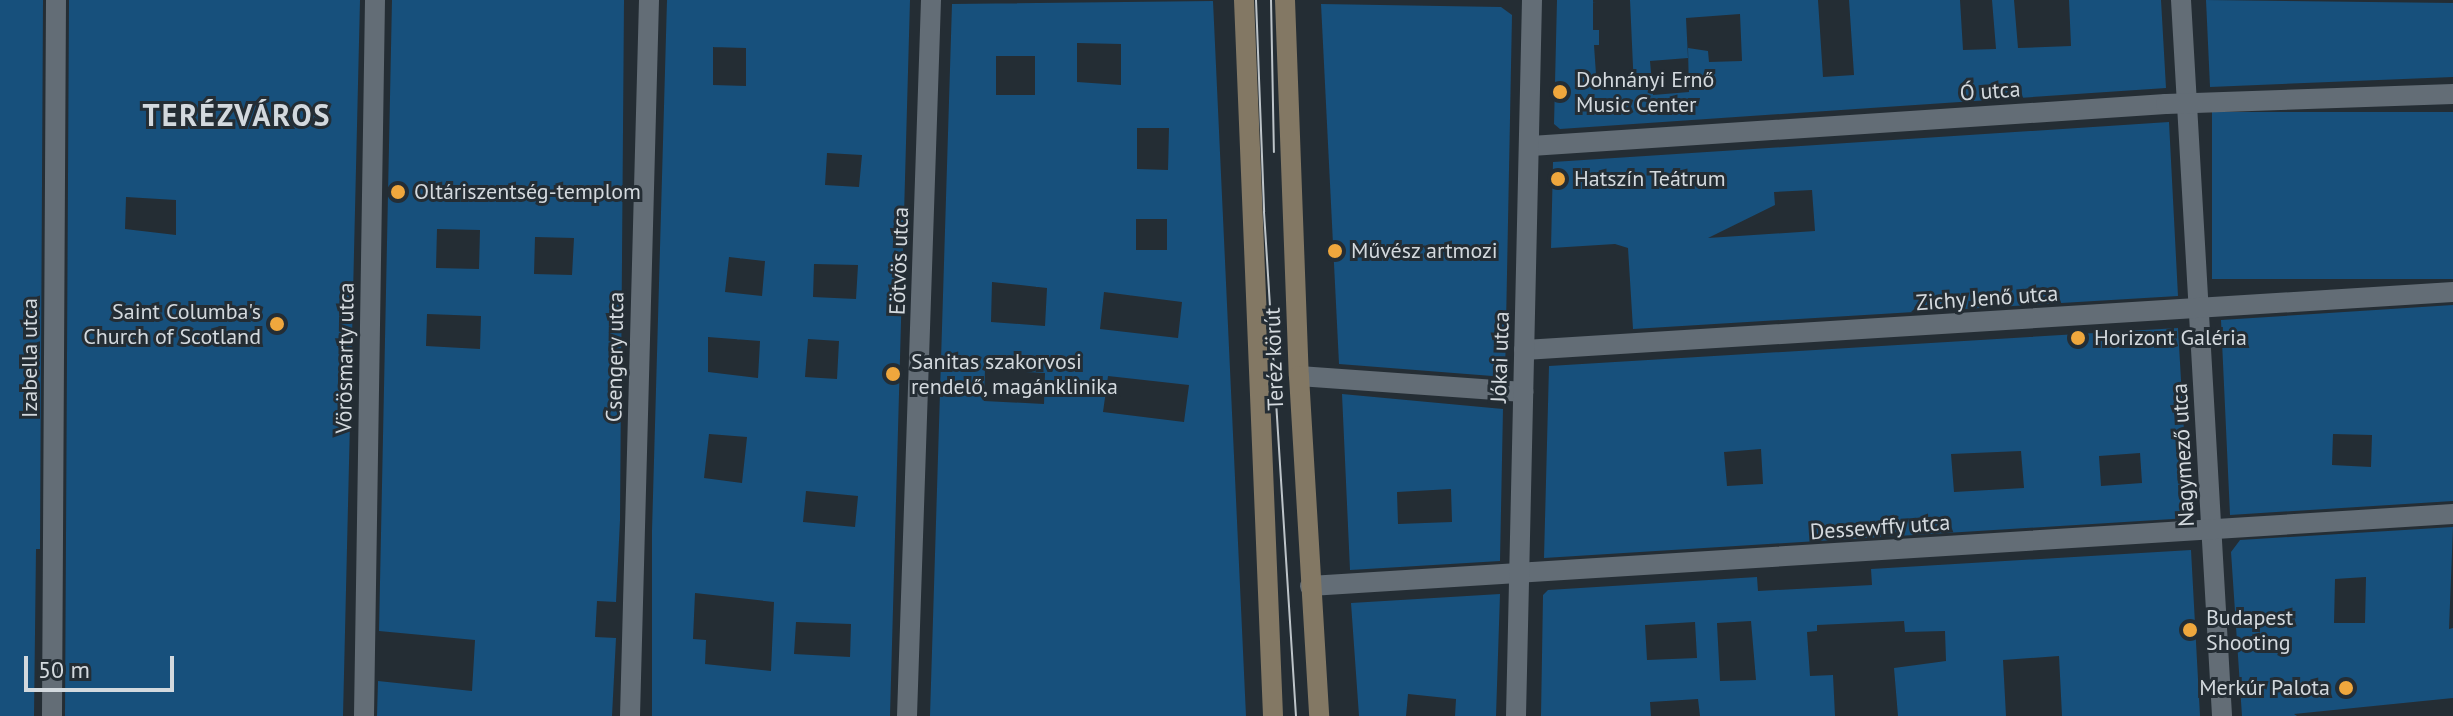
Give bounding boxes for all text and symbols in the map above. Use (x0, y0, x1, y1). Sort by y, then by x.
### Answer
place label: Dohnányi Ernő Music Center (1576, 66, 1714, 118)
street label: Ó utca (1959, 76, 2021, 106)
marker: Dohnányi Ernő Music Center (1551, 83, 1569, 101)
district label: TERÉZVÁROS (143, 97, 331, 133)
place label: Hatszín Teátrum (1574, 166, 1726, 192)
marker: Hatszín Teátrum (1549, 170, 1567, 188)
place label: Oltáriszentség-templom (414, 179, 641, 205)
marker: Oltáriszentség-templom (389, 183, 407, 201)
street label: Eötvös utca (884, 206, 914, 316)
place label: Művész artmozi (1351, 238, 1498, 264)
marker: Művész artmozi (1326, 242, 1344, 260)
street label: Zichy Jenő utca (1915, 280, 2059, 316)
street label: Vörösmarty utca (330, 282, 360, 434)
street label: Csengery utca (601, 291, 629, 423)
street label: Izabella utca (17, 298, 43, 418)
place label: Saint Columba's Church of Scotland (83, 298, 261, 350)
street label: Teréz körút (1259, 307, 1289, 411)
street label: Jókai utca (1485, 311, 1515, 403)
marker: Saint Columba's Church of Scotland (268, 315, 286, 333)
place label: Horizont Galéria (2094, 325, 2247, 351)
marker: Horizont Galéria (2069, 329, 2087, 347)
place label: Sanitas szakorvosi rendelő, magánklinika (911, 348, 1120, 400)
marker: Sanitas szakorvosi rendelő, magánklinika (882, 363, 904, 385)
street label: Nagymező utca (2166, 383, 2200, 527)
street label: Dessewffy utca (1809, 509, 1951, 545)
place label: Budapest Shooting (2206, 604, 2293, 656)
marker: Budapest Shooting (2181, 621, 2199, 639)
scale bar (28, 640, 178, 690)
text: 50 m (38, 654, 90, 685)
place label: Merkúr Palota (2199, 675, 2330, 701)
marker: Merkúr Palota (2337, 679, 2355, 697)

